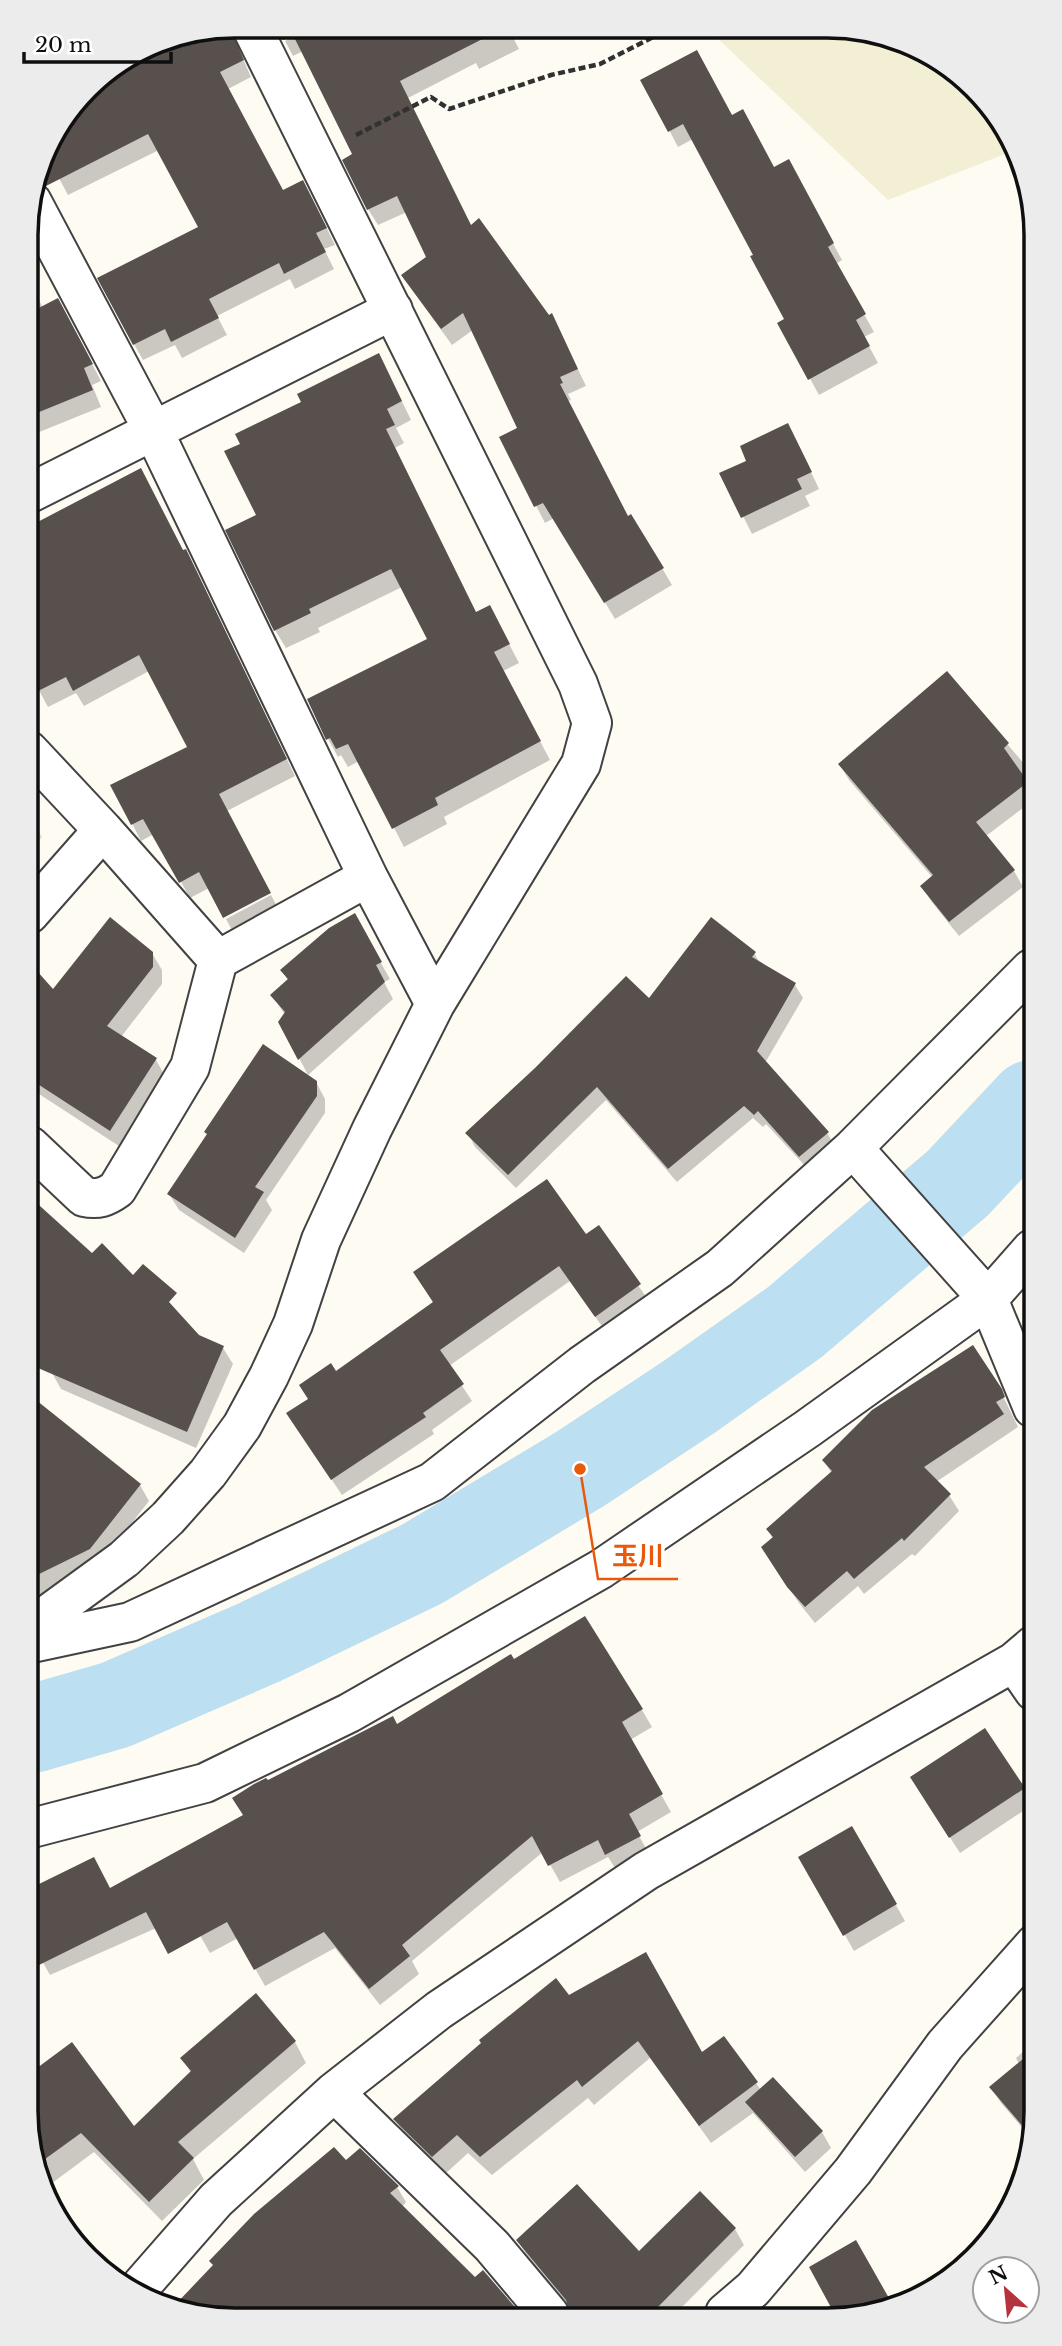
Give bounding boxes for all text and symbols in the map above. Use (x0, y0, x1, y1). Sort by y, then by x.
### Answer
scale bar (24, 21, 172, 65)
text: 20 m (35, 32, 92, 58)
callout: 玉川 (598, 1532, 678, 1579)
text: 玉川 (612, 1540, 664, 1572)
north arrow (971, 2255, 1041, 2325)
text: N (985, 2261, 1012, 2290)

